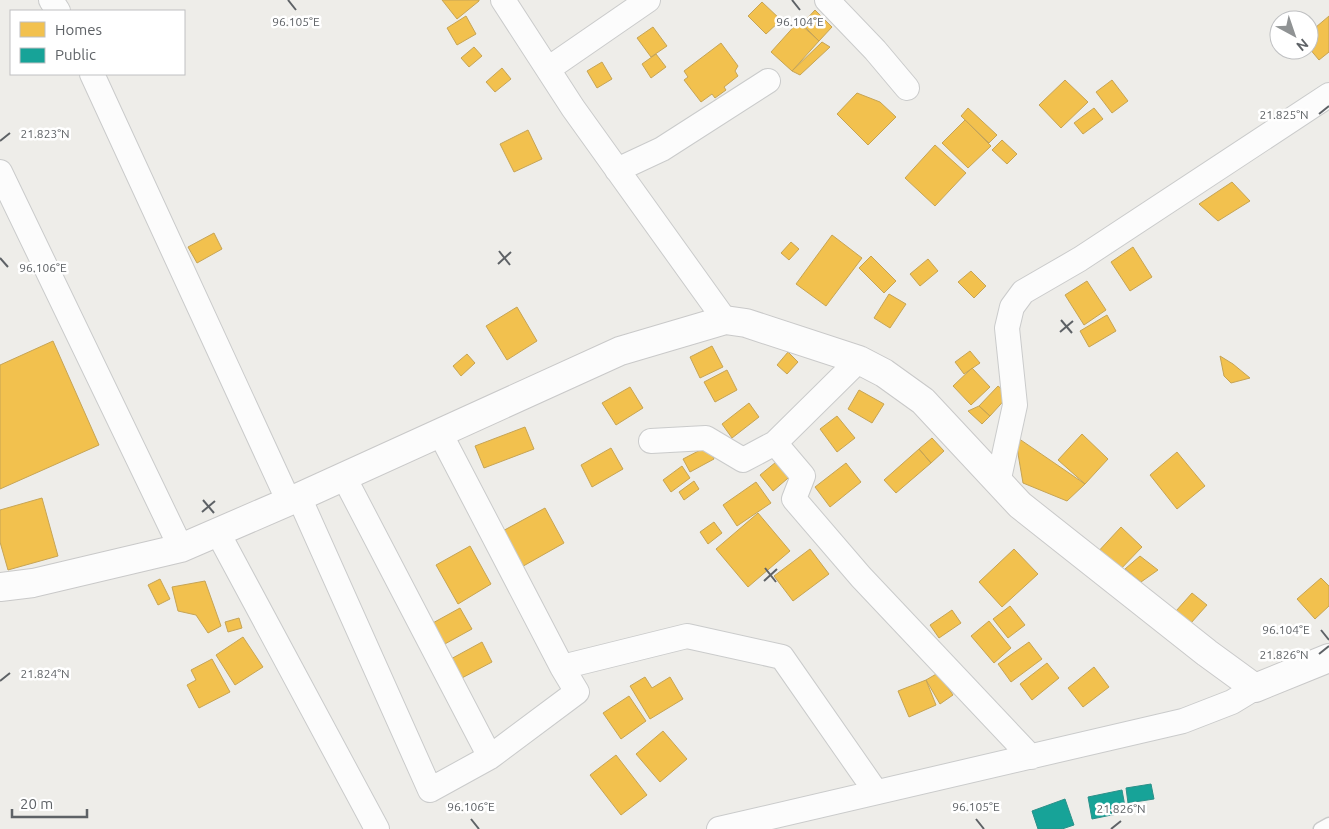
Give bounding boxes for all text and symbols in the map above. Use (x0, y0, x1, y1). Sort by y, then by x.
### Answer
legend (10, 10, 185, 75)
north arrow (1269, 10, 1319, 60)
text: 96.105°E (272, 15, 320, 28)
text: 96.104°E (776, 15, 824, 28)
text: Homes (55, 21, 102, 38)
text: N (1293, 35, 1312, 54)
text: Public (55, 46, 96, 63)
text: 21.825°N (1259, 108, 1309, 121)
text: 21.823°N (20, 127, 70, 140)
text: 96.106°E (19, 261, 67, 274)
text: 96.104°E (1262, 623, 1310, 636)
text: 21.826°N (1259, 648, 1309, 661)
text: 21.824°N (20, 667, 70, 680)
scale bar (12, 786, 88, 818)
text: 20 m (20, 795, 53, 812)
text: 96.106°E (447, 800, 495, 813)
text: 96.105°E (952, 800, 1000, 813)
text: 21.826°N (1096, 802, 1146, 815)

